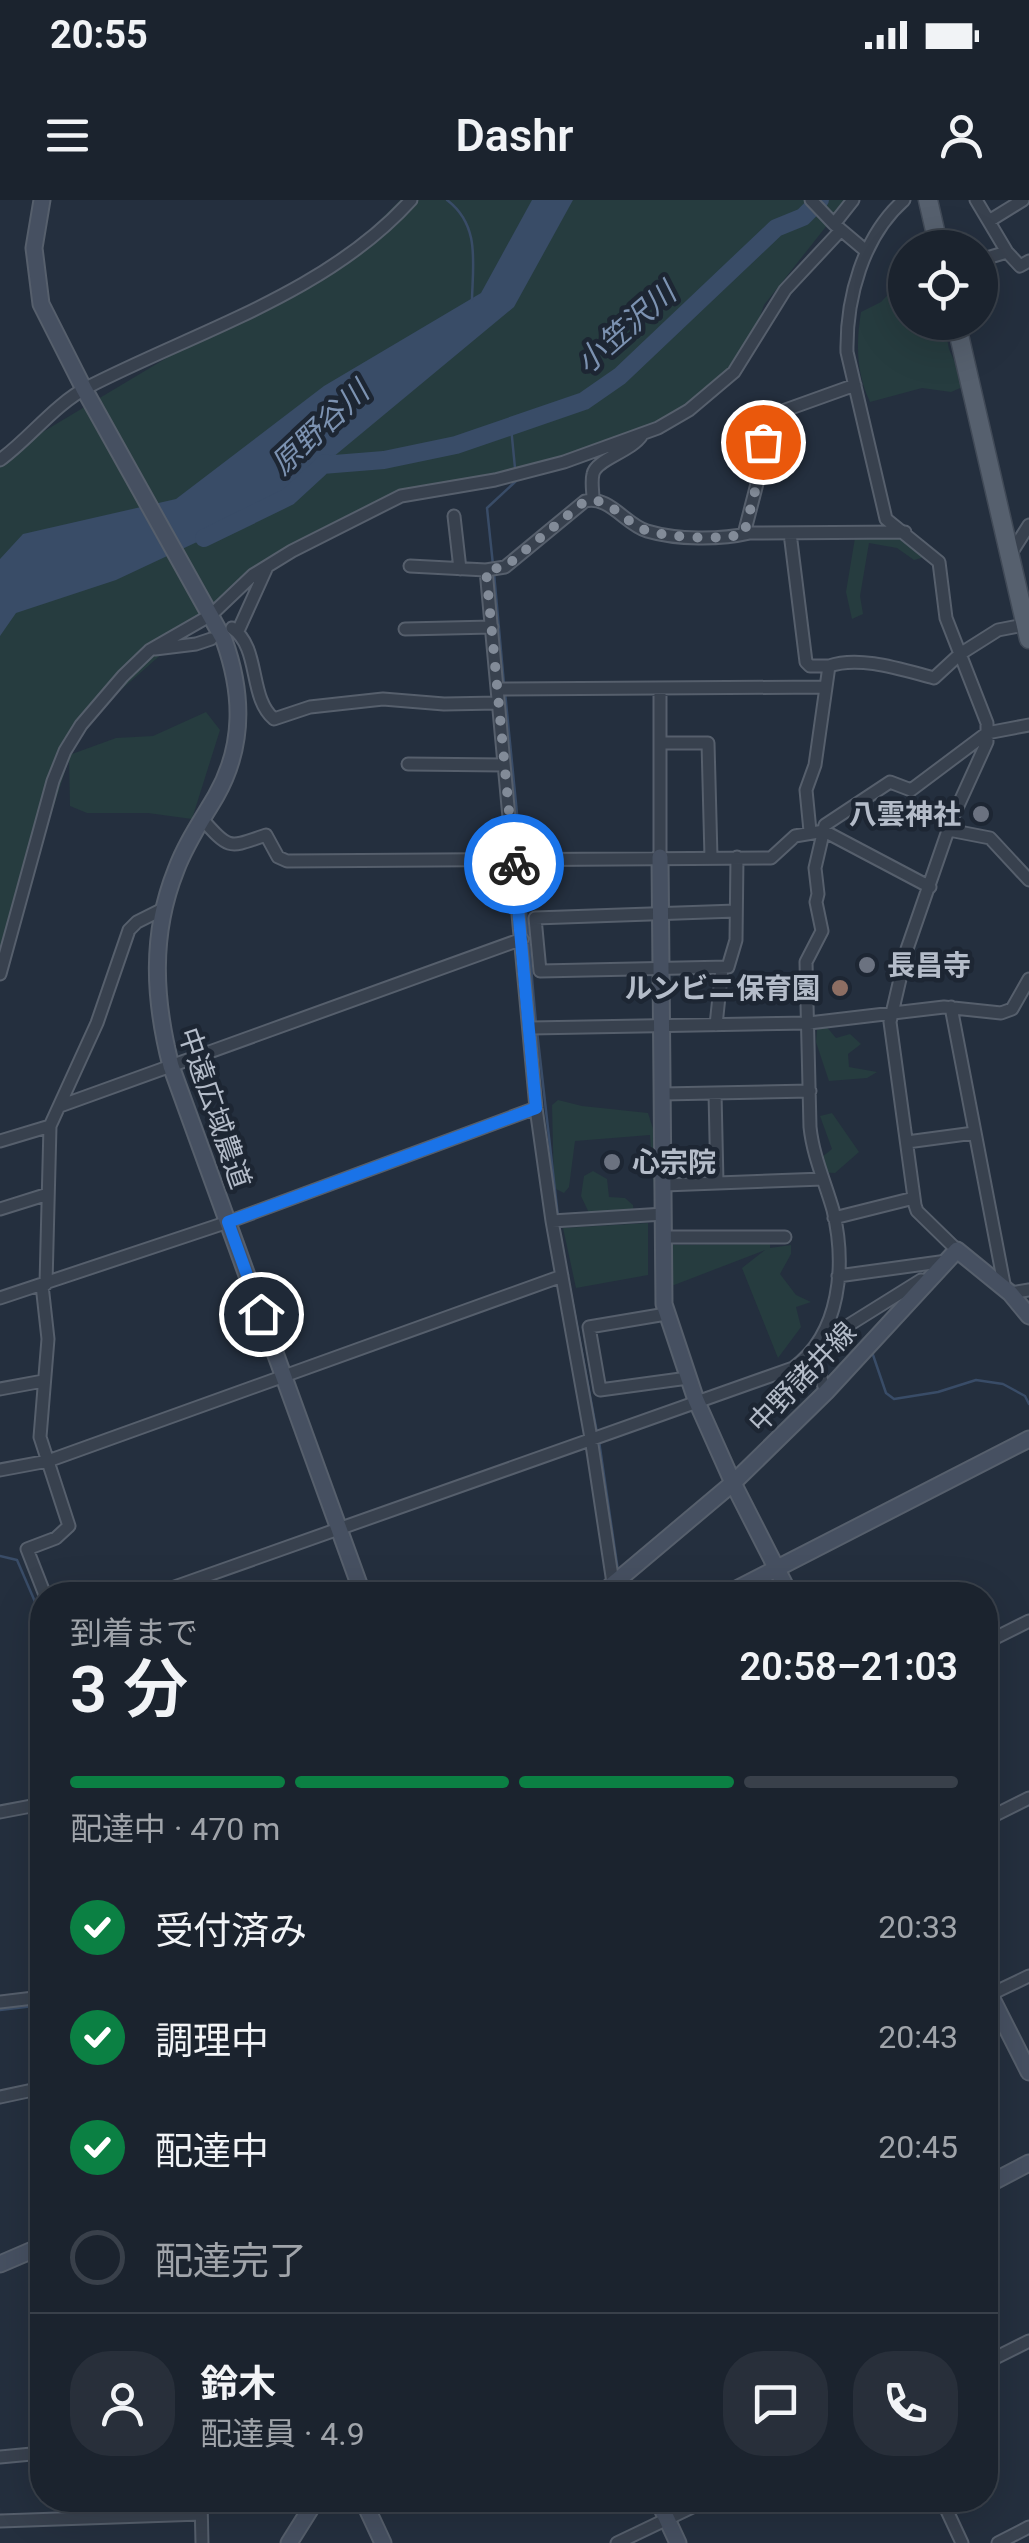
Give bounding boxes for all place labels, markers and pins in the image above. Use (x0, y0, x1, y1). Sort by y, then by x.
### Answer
pin (721, 400, 806, 485)
place label: 八雲神社 (849, 798, 961, 831)
marker: 八雲神社 (970, 803, 992, 825)
place label: 長昌寺 (887, 949, 971, 982)
marker: 長昌寺 (856, 954, 878, 976)
place label: ルンビニ保育園 (625, 972, 820, 1005)
marker: ルンビニ保育園 (829, 977, 851, 999)
place label: 心宗院 (632, 1146, 716, 1179)
marker: 心宗院 (601, 1151, 623, 1173)
pin (219, 1272, 304, 1357)

